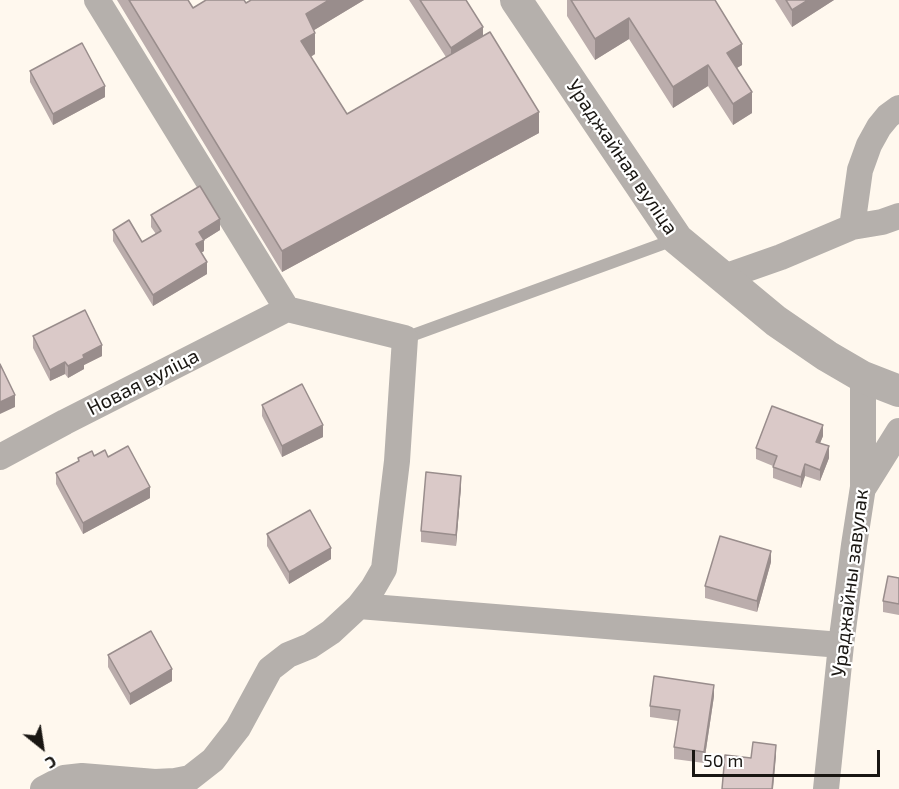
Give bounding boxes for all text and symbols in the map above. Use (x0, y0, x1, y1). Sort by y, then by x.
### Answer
street label: Ураджайная вуліца (561, 75, 683, 239)
street label: Новая вуліца (83, 344, 203, 420)
street label: Ураджайны завулак (827, 488, 873, 678)
north arrow (12, 717, 72, 777)
scale bar (695, 738, 882, 776)
text: 50 m (703, 749, 743, 771)
text: С (42, 752, 60, 774)

